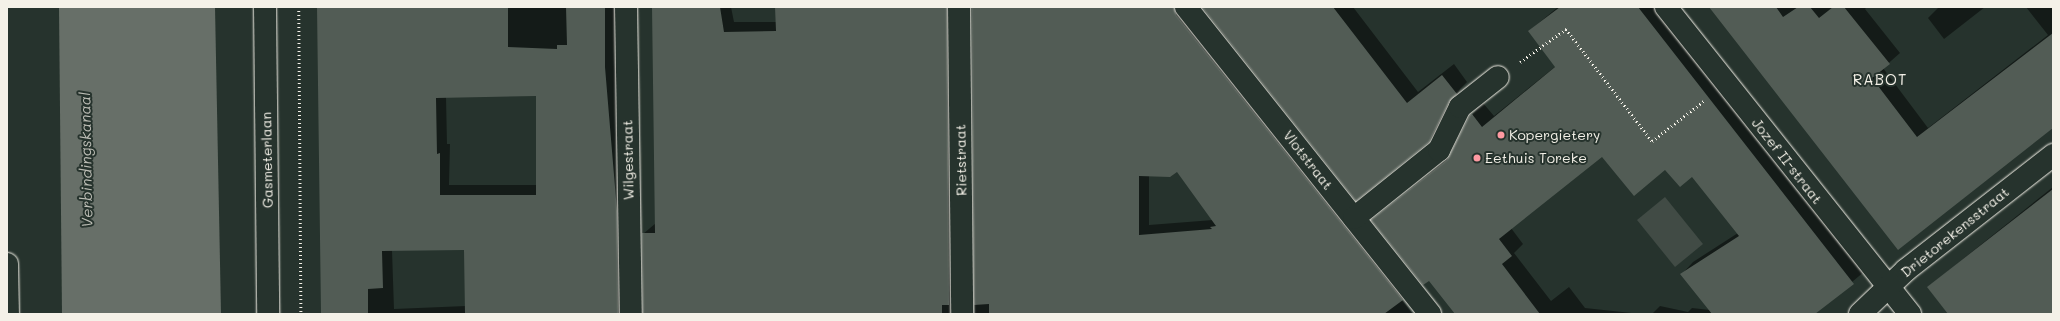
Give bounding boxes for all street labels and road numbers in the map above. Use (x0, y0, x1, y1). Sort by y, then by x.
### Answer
street label: Gasmeterlaan (258, 112, 276, 208)
street label: Jozef II-straat (1748, 115, 1826, 207)
street label: Wilgestraat (619, 120, 637, 200)
street label: Rietstraat (952, 124, 970, 196)
street label: Vlotstraat (1280, 127, 1336, 193)
street label: Drietorekensstraat (1898, 183, 2012, 281)

